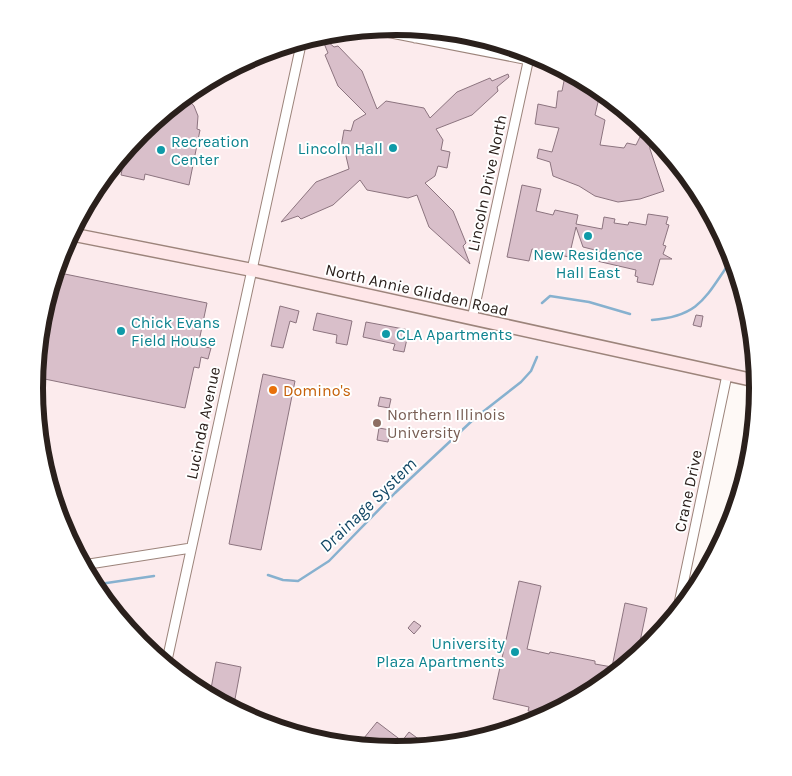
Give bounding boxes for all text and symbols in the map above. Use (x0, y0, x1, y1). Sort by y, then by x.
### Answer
street label: Lincoln Drive North (463, 113, 511, 253)
place label: Recreation Center (171, 132, 249, 169)
place label: Lincoln Hall (298, 139, 383, 158)
marker: Lincoln Hall (387, 142, 399, 154)
marker: Recreation Center (155, 144, 167, 156)
marker: New Residence Hall East (582, 230, 594, 242)
place label: New Residence Hall East (533, 245, 643, 282)
street label: North Annie Glidden Road (324, 260, 510, 320)
place label: Chick Evans Field House (131, 313, 220, 350)
marker: Chick Evans Field House (115, 325, 127, 337)
place label: CLA Apartments (396, 325, 513, 344)
marker: CLA Apartments (380, 328, 392, 340)
street label: Lucinda Avenue (182, 365, 224, 481)
place label: Domino's (283, 381, 351, 400)
marker: Domino's (267, 384, 279, 396)
place label: Northern Illinois University (387, 405, 505, 442)
marker: Northern Illinois University (371, 417, 383, 429)
street label: Crane Drive (670, 448, 706, 534)
water label: Drainage System (315, 453, 421, 557)
place label: University Plaza Apartments (376, 634, 506, 671)
marker: University Plaza Apartments (509, 646, 521, 658)

